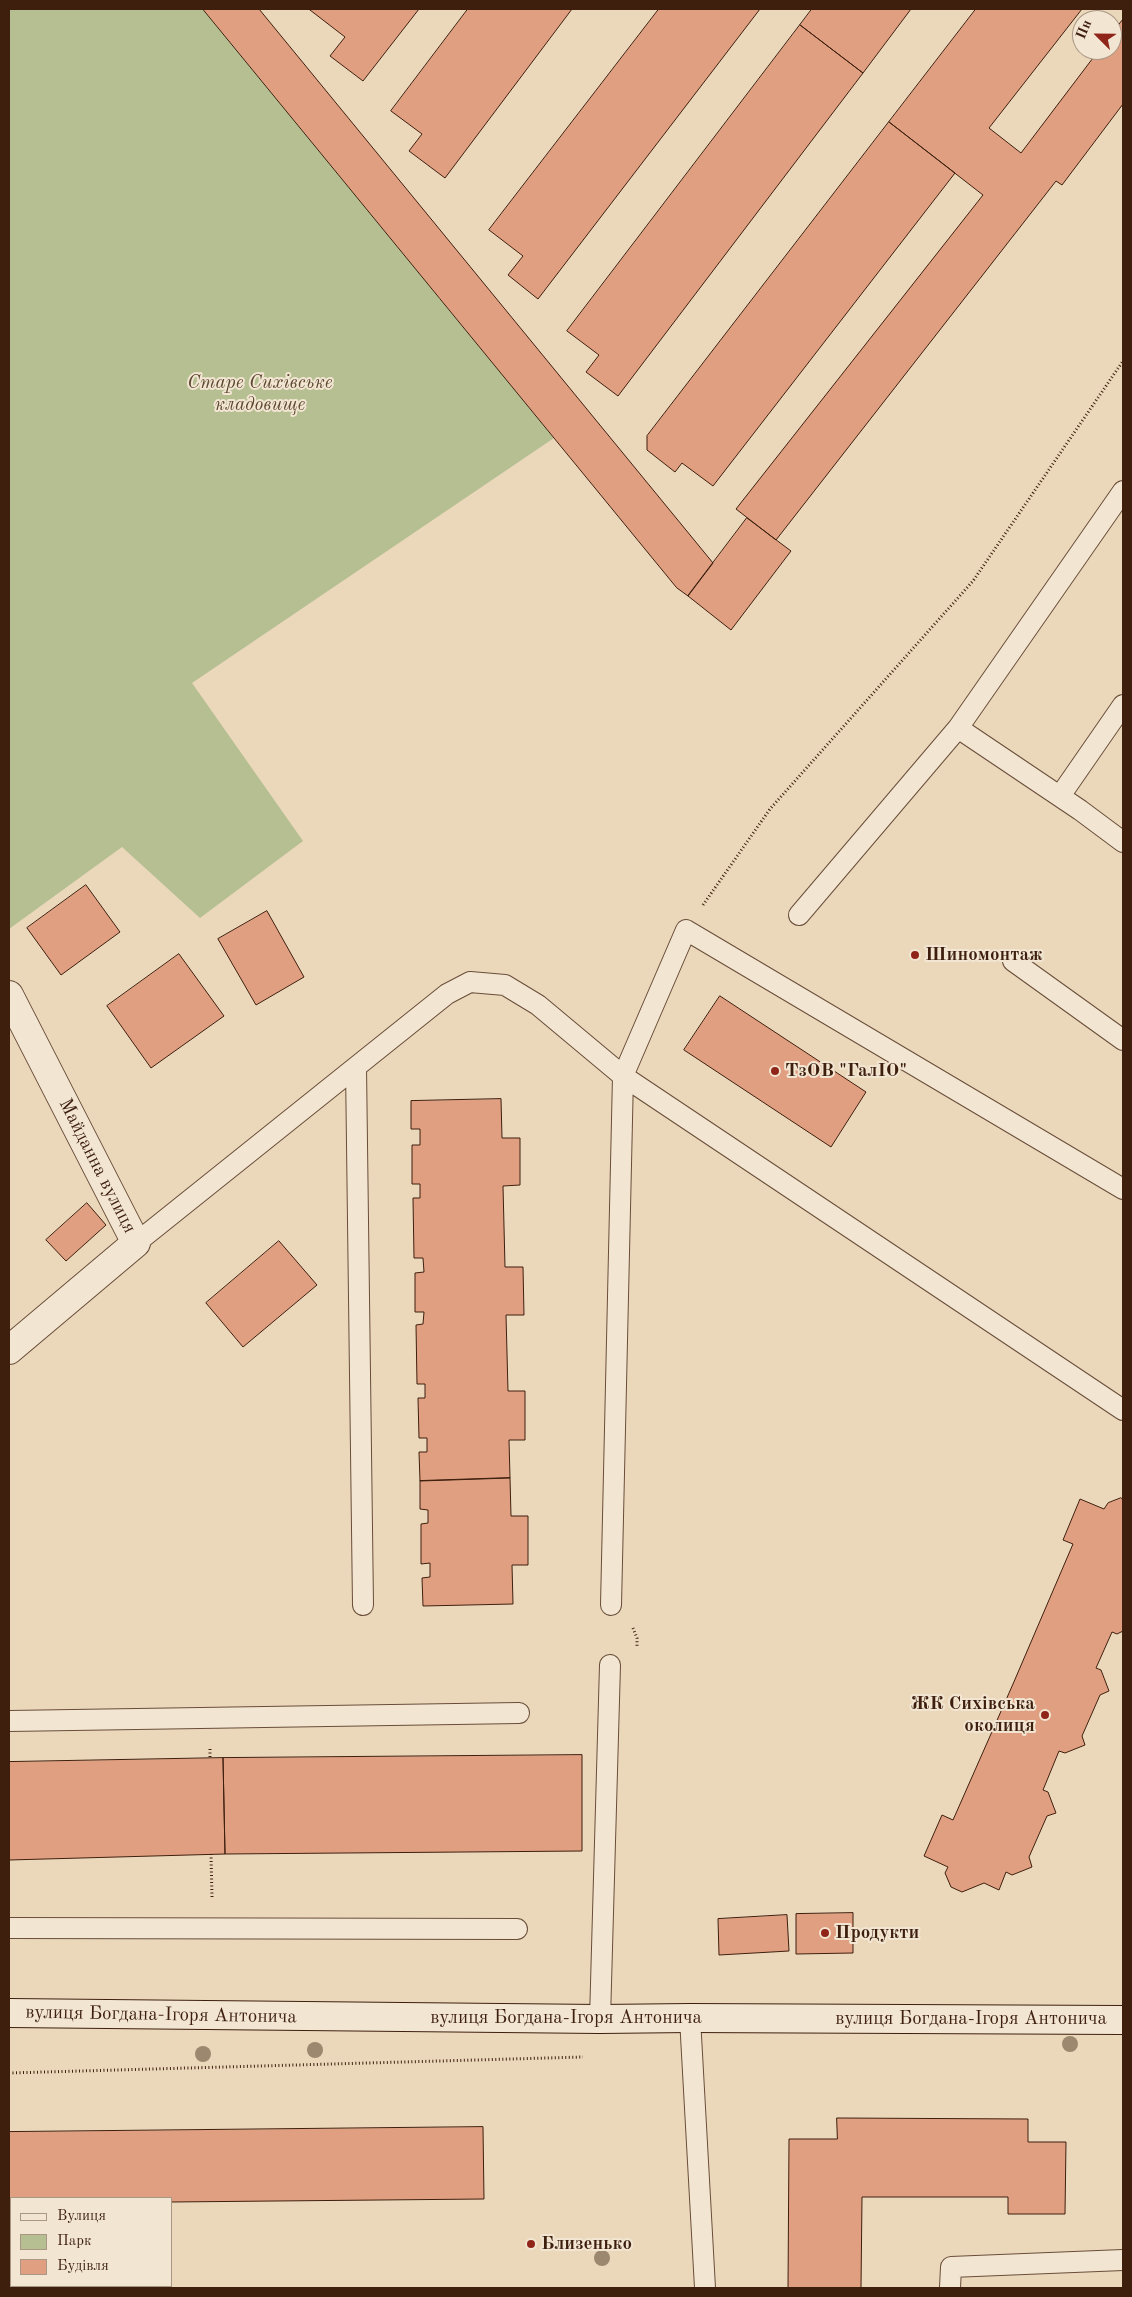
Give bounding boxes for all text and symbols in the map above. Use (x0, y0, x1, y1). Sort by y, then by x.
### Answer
north arrow (1072, 10, 1122, 60)
text: Пн (1074, 18, 1094, 41)
park label: Старе Сихівське кладовище (187, 372, 333, 416)
place label: Шиномонтаж (925, 944, 1043, 966)
marker: Шиномонтаж (909, 949, 921, 961)
place label: ТзОВ "ГалІО" (785, 1060, 907, 1082)
marker: ТзОВ "ГалІО" (769, 1065, 781, 1077)
street label: Майданна вулиця (53, 1095, 141, 1237)
place label: ЖК Сихівська околиця (911, 1693, 1035, 1737)
marker: ЖК Сихівська околиця (1039, 1709, 1051, 1721)
place label: Продукти (835, 1922, 919, 1944)
marker: Продукти (819, 1927, 831, 1939)
street label: вулиця Богдана-Ігоря Антонича (25, 2001, 297, 2029)
street label: вулиця Богдана-Ігоря Антонича (430, 2007, 702, 2029)
street label: вулиця Богдана-Ігоря Антонича (835, 2008, 1107, 2030)
legend (10, 2197, 172, 2287)
text: Вулиця (57, 2209, 106, 2224)
place label: Близенько (541, 2233, 632, 2255)
text: Парк (57, 2234, 92, 2249)
marker: Близенько (525, 2238, 537, 2250)
text: Будівля (57, 2259, 109, 2274)

